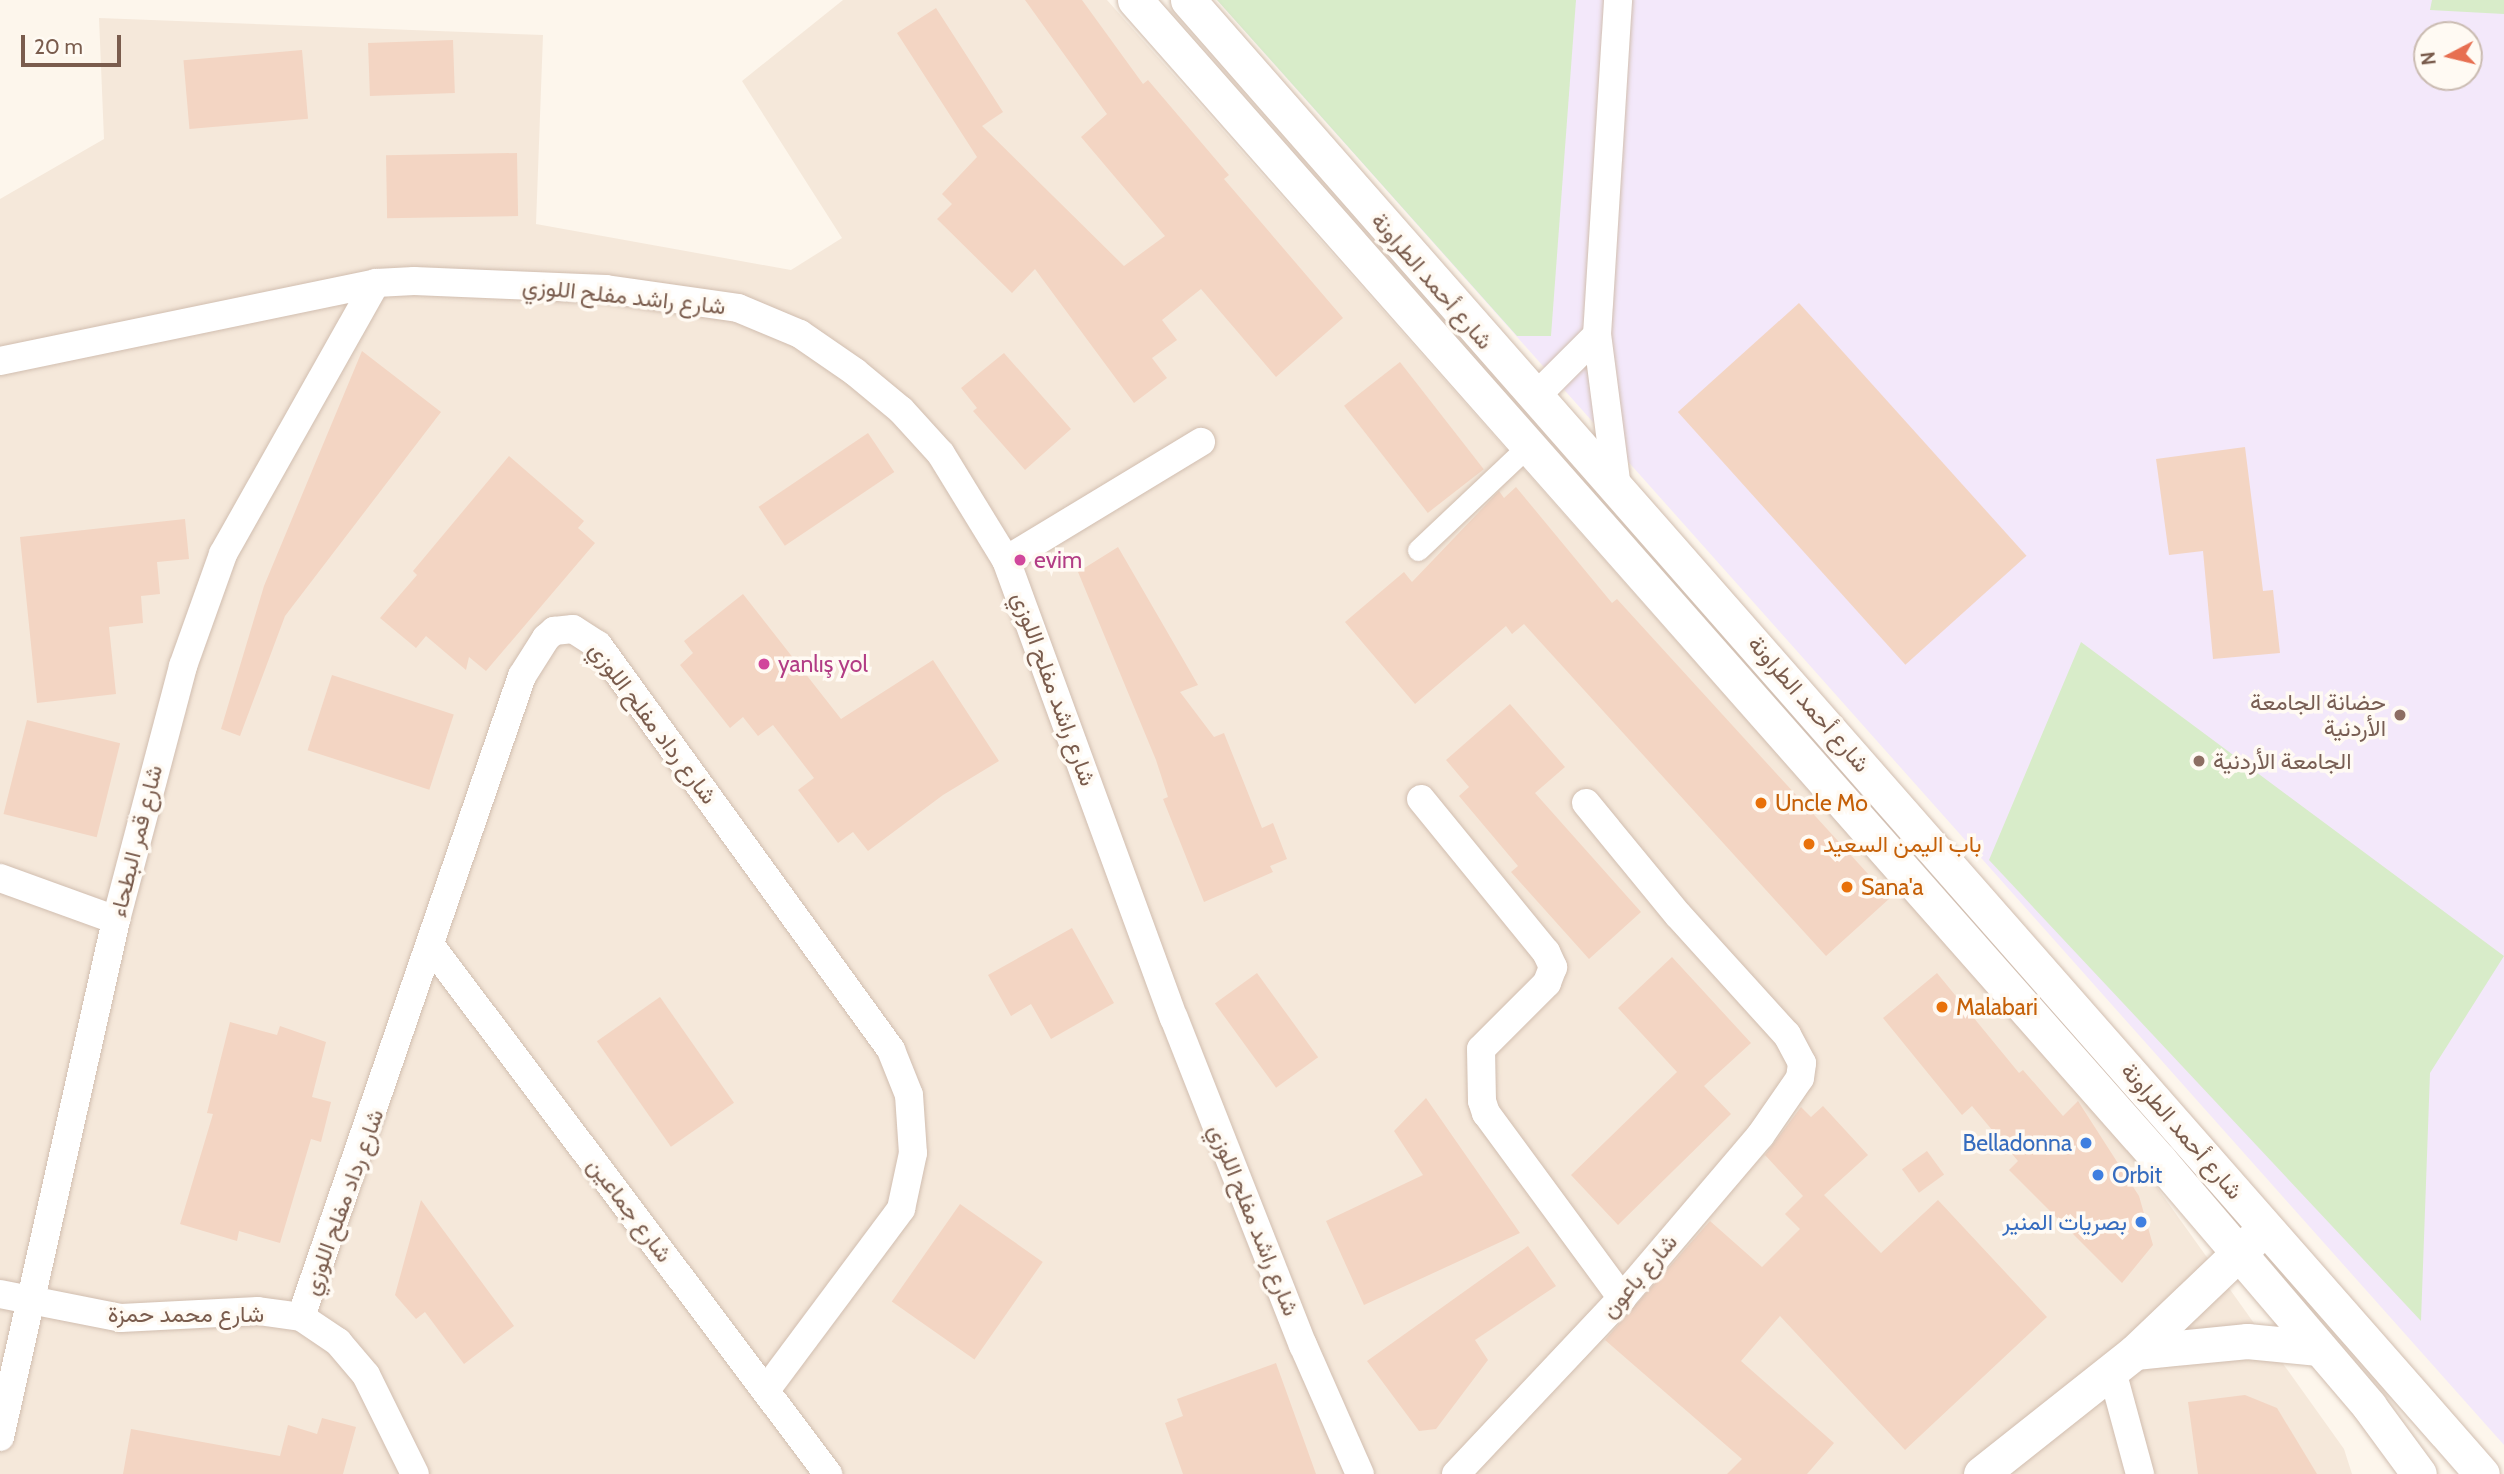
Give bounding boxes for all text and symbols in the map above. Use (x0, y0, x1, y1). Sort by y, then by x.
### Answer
scale bar (24, 21, 124, 65)
north arrow (2413, 21, 2483, 91)
text: 20 m (34, 34, 83, 59)
text: N (2416, 50, 2441, 66)
street label: شارع أحمد الطراونة (1365, 207, 1499, 355)
street label: شارع راشد مفلح اللوزي (521, 272, 727, 320)
place label: evim (1034, 546, 1082, 574)
marker: evim (1012, 552, 1028, 568)
street label: شارع راشد مفلح اللوزي (1006, 588, 1102, 790)
street label: شارع أحمد الطراونة (1742, 630, 1876, 778)
street label: شارع رداد مفلح اللوزي (583, 637, 723, 809)
place label: yanlış yol (778, 650, 868, 678)
marker: yanlış yol (756, 656, 772, 672)
place label: حضانة الجامعة الأردنية (2250, 688, 2386, 742)
marker: حضانة الجامعة الأردنية (2392, 707, 2408, 723)
place label: الجامعة الأردنية (2213, 747, 2352, 775)
marker: الجامعة الأردنية (2191, 753, 2207, 769)
street label: شارع قمر البطحاء (104, 762, 168, 920)
place label: Uncle Mo (1775, 789, 1868, 817)
marker: Uncle Mo (1753, 795, 1769, 811)
place label: باب اليمن السعيد (1823, 830, 1981, 858)
marker: باب اليمن السعيد (1801, 836, 1817, 852)
place label: Sana'a (1861, 873, 1924, 901)
marker: Sana'a (1839, 879, 1855, 895)
place label: Malabari (1956, 993, 2038, 1021)
marker: Malabari (1934, 999, 1950, 1015)
street label: شارع أحمد الطراونة (2115, 1057, 2249, 1205)
street label: شارع رداد مفلح اللوزي (297, 1105, 389, 1299)
street label: شارع راشد مفلح اللوزي (1203, 1120, 1305, 1320)
place label: Belladonna (1962, 1129, 2072, 1157)
marker: Belladonna (2078, 1135, 2094, 1151)
street label: شارع جماعين (582, 1152, 678, 1268)
place label: Orbit (2112, 1161, 2162, 1189)
marker: Orbit (2090, 1167, 2106, 1183)
place label: بصريات المنير (2002, 1208, 2127, 1236)
marker: بصريات المنير (2133, 1214, 2149, 1230)
street label: شارع باعون (1595, 1228, 1683, 1324)
street label: شارع محمد حمزة (108, 1300, 264, 1328)

